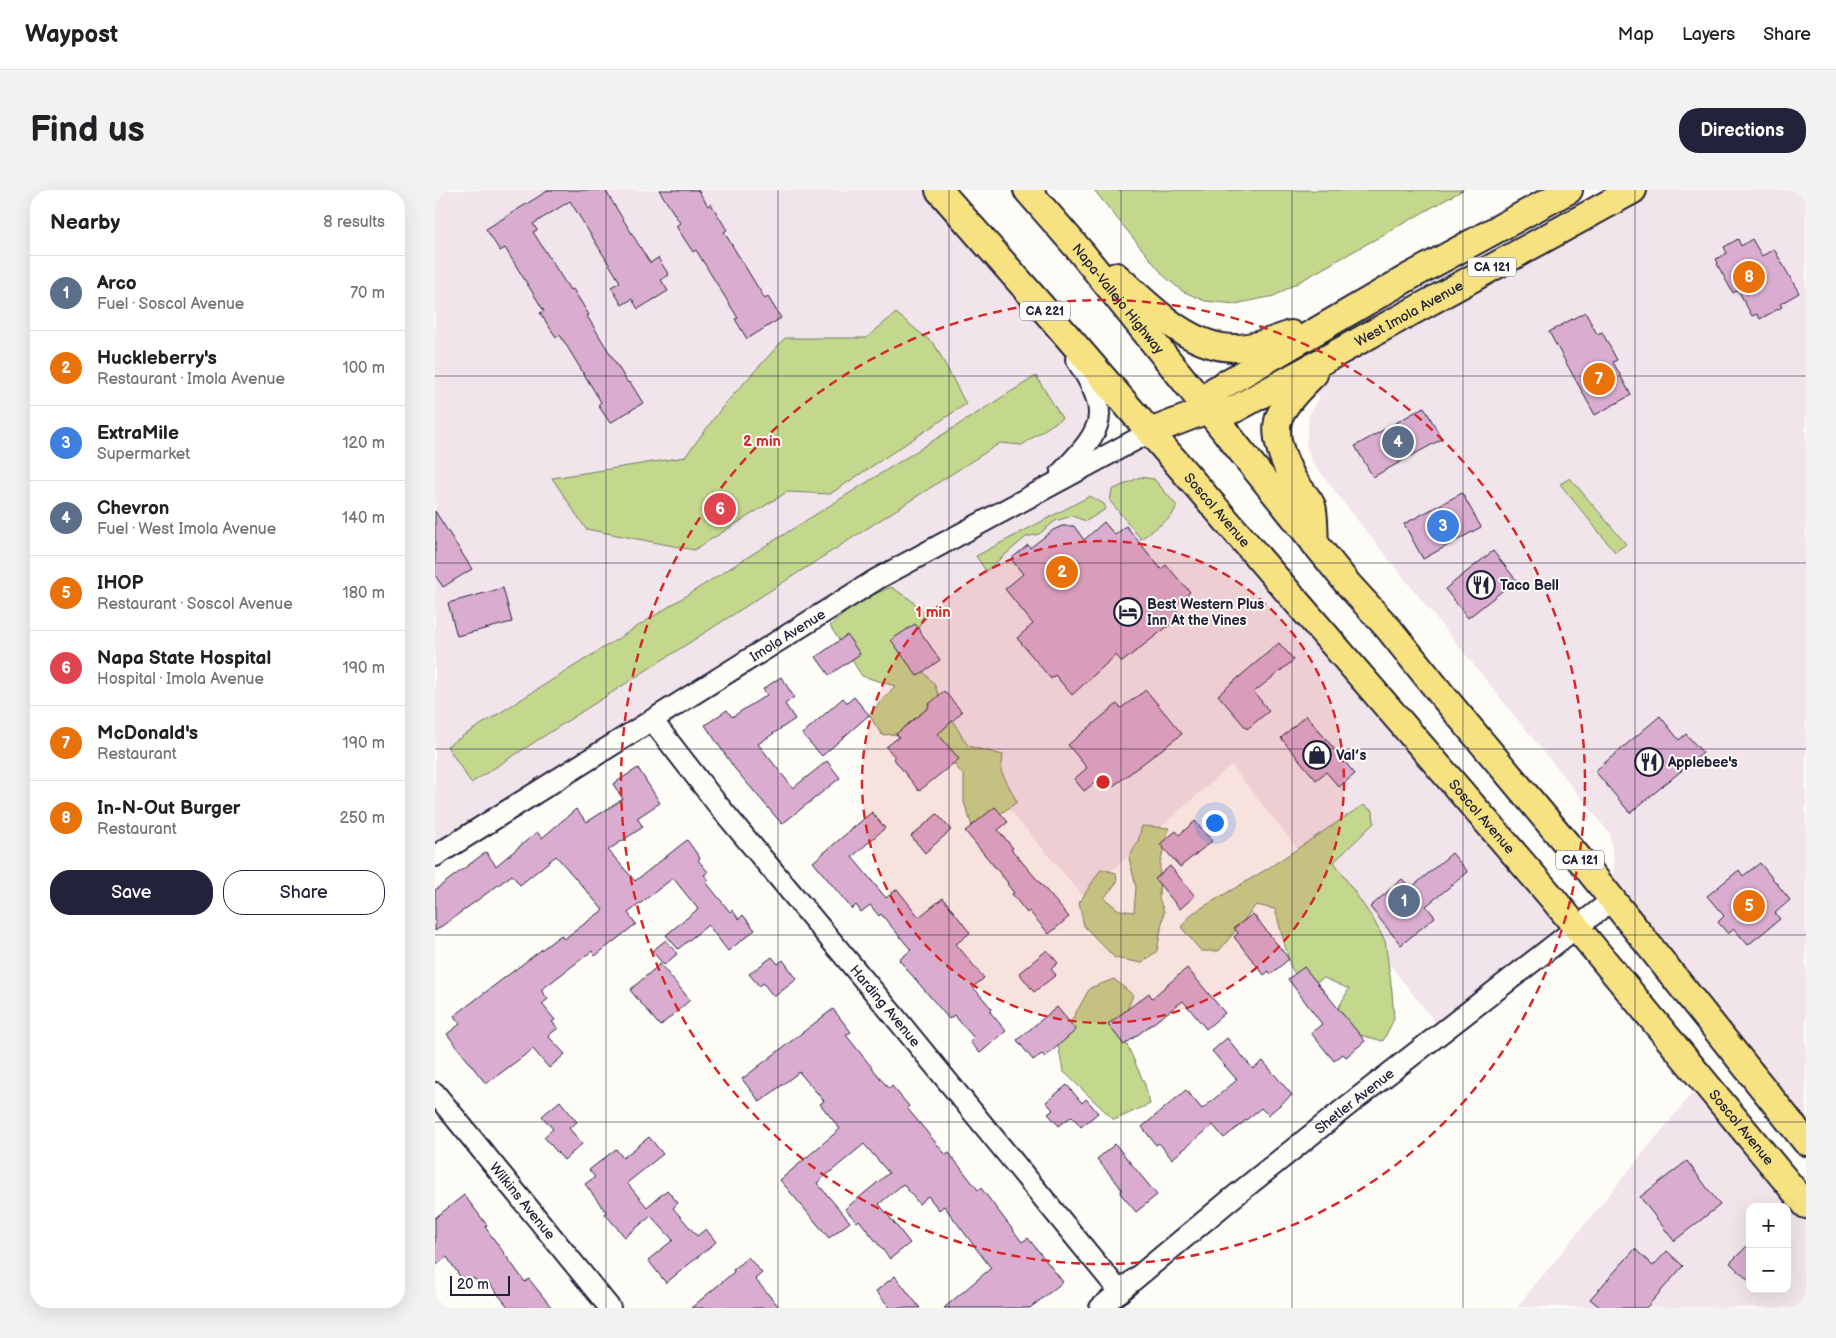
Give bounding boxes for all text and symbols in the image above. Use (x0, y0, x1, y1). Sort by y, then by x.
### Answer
text: Waypost (25, 20, 118, 49)
text: Map (1618, 24, 1654, 45)
text: Layers (1682, 24, 1735, 45)
text: Share (1763, 24, 1811, 45)
button: Directions (1679, 108, 1806, 153)
text: Find us (30, 109, 145, 152)
text: Nearby (50, 210, 120, 235)
text: 8 results (323, 213, 385, 232)
street label: Napa-Vallejo Highway (1069, 240, 1168, 358)
road number: CA 121 (1468, 258, 1516, 276)
pin: 8 (1733, 258, 1765, 296)
text: Arco (97, 272, 137, 295)
street label: West Imola Avenue (1352, 277, 1466, 350)
text: 1 (63, 284, 69, 303)
text: 70 m (350, 284, 385, 303)
text: Fuel · Soscol Avenue (97, 295, 244, 314)
road number: CA 221 (1020, 302, 1070, 320)
text: Huckleberry's (97, 347, 217, 370)
text: 2 (61, 359, 71, 378)
text: 100 m (342, 359, 385, 378)
pin: 7 (1583, 360, 1615, 398)
text: Restaurant · Imola Avenue (97, 370, 285, 389)
text: ExtraMile (97, 422, 179, 445)
pin: 4 (1382, 423, 1414, 461)
text: 2 min (743, 432, 781, 451)
text: 3 (61, 434, 71, 453)
text: 120 m (342, 434, 385, 453)
text: Supermarket (97, 445, 190, 464)
street label: Soscol Avenue (1181, 469, 1254, 551)
pin: 6 (704, 490, 736, 528)
text: Chevron (97, 497, 169, 520)
pin: 3 (1427, 507, 1459, 545)
text: 4 (61, 509, 71, 528)
text: 140 m (342, 509, 385, 528)
text: Fuel · West Imola Avenue (97, 520, 276, 539)
pin: 2 (1046, 553, 1078, 591)
restaurant icon: Taco Bell (1466, 570, 1496, 600)
text: IHOP (97, 572, 143, 595)
place label: Taco Bell (1500, 577, 1559, 594)
text: 5 (61, 584, 71, 603)
text: 180 m (343, 584, 385, 603)
text: Restaurant · Soscol Avenue (97, 595, 293, 614)
place label: Best Western Plus Inn At the Vines (1147, 596, 1264, 629)
hotel icon: Best Western Plus Inn At the Vines (1113, 597, 1143, 627)
text: 1 min (915, 603, 951, 622)
street label: Imola Avenue (747, 605, 828, 665)
text: Napa State Hospital (97, 647, 271, 670)
text: 6 (61, 659, 71, 678)
text: 190 m (343, 659, 385, 678)
text: Hospital · Imola Avenue (97, 670, 264, 689)
text: McDonald's (97, 722, 198, 745)
text: 7 (62, 734, 70, 753)
text: 190 m (343, 734, 385, 753)
shop icon: Val’s (1302, 740, 1332, 770)
text: Restaurant (97, 745, 177, 764)
place label: Val’s (1336, 747, 1366, 764)
restaurant icon: Applebee's (1634, 747, 1664, 777)
place label: Applebee's (1667, 754, 1738, 771)
centre of rings (1094, 773, 1112, 791)
street label: Soscol Avenue (1445, 776, 1519, 857)
text: In-N-Out Burger (97, 797, 240, 820)
text: 8 (61, 809, 71, 828)
text: 250 m (339, 809, 385, 828)
your location (1202, 810, 1228, 836)
text: Restaurant (97, 820, 177, 839)
road number: CA 121 (1556, 850, 1604, 870)
button: Save (50, 870, 213, 915)
button: Share (223, 870, 385, 915)
pin: 1 (1388, 882, 1420, 920)
pin: 5 (1733, 887, 1765, 925)
street label: Harding Avenue (847, 961, 924, 1050)
street label: Shetler Avenue (1311, 1064, 1397, 1137)
street label: Soscol Avenue (1706, 1086, 1778, 1168)
street label: Wilkins Avenue (486, 1159, 559, 1243)
map controls (1746, 1203, 1791, 1293)
button: + (1746, 1203, 1791, 1248)
button: − (1746, 1248, 1791, 1293)
scale bar (450, 1273, 510, 1296)
text: 20 m (457, 1276, 489, 1293)

